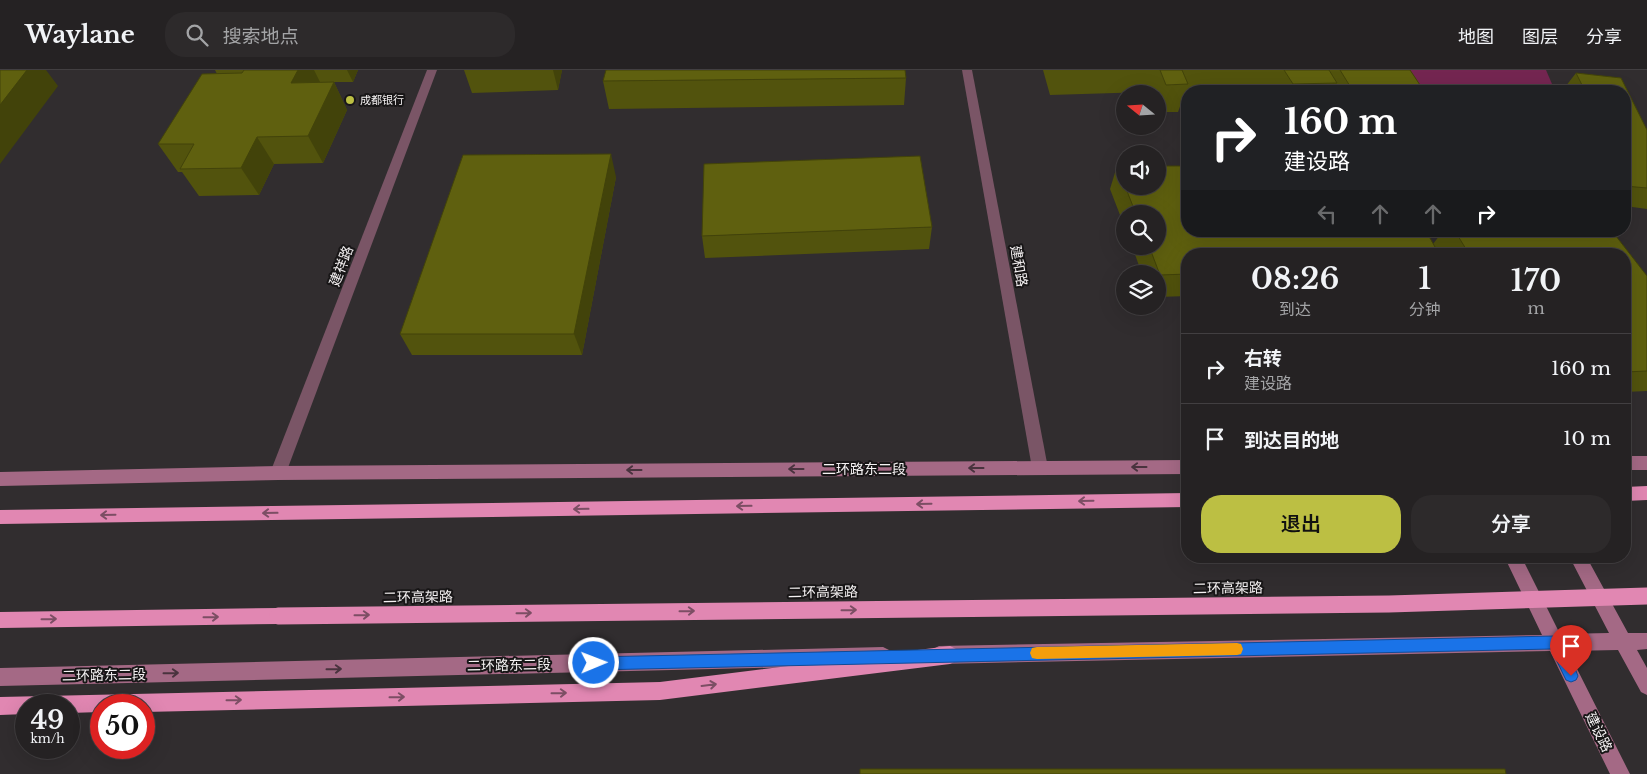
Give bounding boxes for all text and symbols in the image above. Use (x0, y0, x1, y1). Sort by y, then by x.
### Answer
search box (165, 12, 515, 57)
text: Waylane (25, 20, 135, 49)
icon: search (183, 21, 211, 49)
text: 搜索地点 (223, 25, 299, 48)
text: 地图 (1458, 26, 1494, 48)
text: 图层 (1522, 26, 1558, 48)
text: 分享 (1586, 26, 1622, 48)
north arrow (1116, 85, 1166, 135)
map controls (1116, 85, 1166, 315)
place label: 成都银行 (360, 93, 404, 107)
marker: 成都银行 (344, 94, 356, 106)
text: 160 m (1284, 100, 1397, 143)
icon: right (1201, 105, 1266, 170)
button: sound (1116, 145, 1166, 195)
text: 建设路 (1284, 148, 1350, 175)
icon: left (1313, 200, 1341, 228)
icon: ahead (1366, 200, 1394, 228)
icon: ahead (1419, 200, 1447, 228)
icon: right (1472, 200, 1500, 228)
button: search (1116, 205, 1166, 255)
street label: 建祥路 (325, 243, 357, 289)
street label: 建和路 (1006, 244, 1032, 288)
text: 08:26 (1251, 260, 1339, 297)
text: 1 (1418, 260, 1432, 297)
text: 170 (1511, 262, 1561, 299)
button: layers (1116, 265, 1166, 315)
text: m (1527, 298, 1545, 318)
text: 到达 (1279, 299, 1311, 319)
text: 分钟 (1409, 299, 1441, 319)
text: 右转 (1244, 347, 1282, 370)
icon: right (1201, 355, 1229, 383)
text: 160 m (1551, 357, 1611, 380)
text: 建设路 (1244, 373, 1292, 393)
icon: arrive (1201, 425, 1229, 453)
text: 10 m (1563, 427, 1611, 450)
text: 到达目的地 (1244, 429, 1339, 452)
street label: 二环路东二段 (822, 460, 906, 478)
one-way arrow (1131, 462, 1148, 472)
one-way arrow (969, 463, 985, 473)
one-way arrow (789, 464, 805, 474)
one-way arrow (626, 465, 642, 475)
button: 退出 (1201, 495, 1401, 553)
button: 分享 (1411, 495, 1611, 553)
one-way arrow (1079, 496, 1095, 506)
one-way arrow (916, 499, 932, 509)
one-way arrow (736, 501, 752, 511)
one-way arrow (574, 504, 590, 513)
one-way arrow (263, 508, 279, 518)
one-way arrow (100, 510, 116, 520)
street label: 二环高架路 (1193, 578, 1263, 598)
street label: 二环高架路 (788, 582, 858, 602)
street label: 二环高架路 (383, 587, 453, 607)
one-way arrow (841, 605, 857, 614)
one-way arrow (678, 606, 695, 616)
one-way arrow (516, 608, 532, 618)
one-way arrow (354, 610, 370, 620)
one-way arrow (202, 612, 219, 622)
one-way arrow (40, 614, 56, 624)
pin (1550, 625, 1592, 676)
icon: arrive (1557, 632, 1585, 660)
position arrow (567, 636, 619, 688)
street label: 二环路东二段 (467, 655, 551, 675)
street label: 二环路东二段 (62, 665, 146, 685)
one-way arrow (325, 665, 341, 674)
one-way arrow (162, 668, 179, 678)
one-way arrow (700, 680, 716, 690)
one-way arrow (550, 688, 567, 698)
one-way arrow (388, 692, 404, 702)
speed limit sign: 50 (90, 694, 155, 759)
one-way arrow (226, 696, 242, 705)
text: 49 (31, 705, 64, 736)
street label: 建设路 (1582, 709, 1616, 755)
text: km/h (30, 731, 65, 746)

